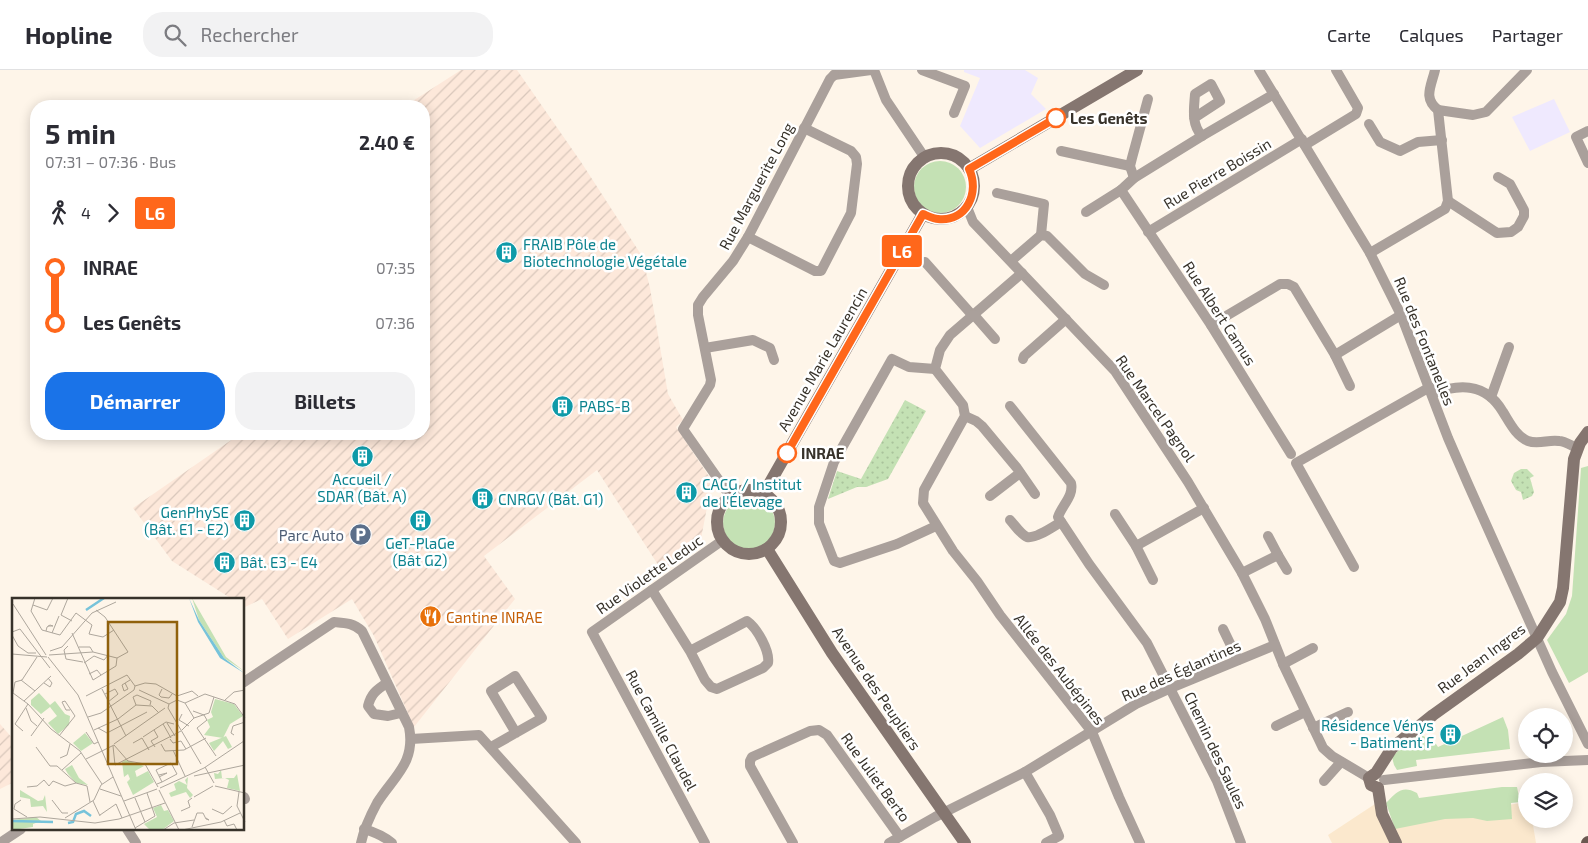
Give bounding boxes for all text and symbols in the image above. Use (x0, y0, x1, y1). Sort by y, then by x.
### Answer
search box (143, 12, 493, 57)
text: Hopline (25, 20, 113, 49)
icon: search (161, 21, 189, 49)
text: Rechercher (201, 23, 299, 46)
text: Carte (1327, 24, 1371, 46)
text: Calques (1399, 24, 1464, 46)
text: Partager (1492, 24, 1563, 46)
marker: Les Genêts (1046, 108, 1066, 128)
place label: Les Genêts (1070, 109, 1147, 127)
text: 5 min (45, 116, 116, 150)
street label: Rue Marguerite Long (715, 119, 797, 253)
text: 2.40 € (359, 131, 415, 154)
street label: Rue Pierre Boissin (1160, 134, 1274, 212)
text: 07:31 – 07:36 · Bus (45, 152, 176, 171)
icon: walk (45, 199, 73, 227)
icon: forward (99, 199, 127, 227)
text: L6 (145, 202, 165, 224)
text: 4 (81, 203, 91, 222)
place label: FRAIB Pôle de Biotechnologie Végétale (523, 235, 687, 270)
line badge: L6 (880, 235, 924, 267)
text: L6 (892, 240, 912, 262)
building icon: FRAIB Pôle de Biotechnologie Végétale (495, 241, 519, 265)
text: INRAE (83, 256, 138, 279)
text: 07:35 (376, 258, 415, 277)
street label: Rue Albert Camus (1180, 258, 1260, 368)
street label: Rue des Fontanelles (1391, 274, 1459, 408)
street label: Avenue Marie Laurencin (773, 284, 871, 434)
text: Les Genêts (83, 311, 181, 334)
text: 07:36 (375, 313, 415, 332)
street label: Rue Marcel Pagnol (1112, 351, 1200, 465)
button: Démarrer (45, 372, 225, 430)
button: Billets (235, 372, 415, 430)
building icon: PABS-B (551, 394, 575, 418)
place label: PABS-B (579, 397, 630, 415)
marker: INRAE (777, 443, 797, 463)
building icon: Accueil / SDAR (Bât. A) (350, 444, 374, 468)
place label: INRAE (801, 444, 845, 462)
place label: Accueil / SDAR (Bât. A) (317, 470, 407, 505)
place label: CACG / Institut de l'Élevage (702, 475, 802, 510)
building icon: CACG / Institut de l'Élevage (674, 481, 698, 505)
building icon: CNRGV (Bât. G1) (470, 487, 494, 511)
place label: CNRGV (Bât. G1) (498, 490, 604, 508)
place label: GenPhySE (Bât. E1 - E2) (144, 503, 229, 538)
building icon: GeT-PlaGe (Bât G2) (408, 508, 432, 532)
building icon: GenPhySE (Bât. E1 - E2) (233, 509, 257, 533)
parking icon: Parc Auto (348, 523, 372, 547)
place label: Parc Auto (279, 526, 344, 544)
street label: Rue Violette Leduc (592, 531, 706, 617)
place label: GeT-PlaGe (Bât G2) (385, 534, 455, 569)
building icon: Bât. E3 - E4 (212, 550, 236, 574)
place label: Bât. E3 - E4 (240, 553, 318, 571)
inset map (12, 598, 245, 830)
restaurant icon: Cantine INRAE (418, 605, 442, 629)
place label: Cantine INRAE (446, 608, 543, 626)
street label: Allée des Aubépines (1011, 610, 1109, 728)
street label: Rue Jean Ingres (1434, 619, 1528, 697)
street label: Avenue des Peupliers (829, 623, 925, 753)
street label: Rue des Églantines (1118, 636, 1244, 704)
street label: Rue Camille Claudel (623, 667, 702, 794)
street label: Chemin des Saules (1181, 689, 1251, 811)
map controls (1518, 708, 1573, 828)
button: locate (1518, 708, 1573, 763)
place label: Résidence Vénys - Batiment F (1321, 716, 1434, 751)
building icon: Résidence Vénys - Batiment F (1438, 722, 1462, 746)
street label: Rue Juliet Berto (838, 729, 914, 825)
button: layers (1518, 773, 1573, 828)

